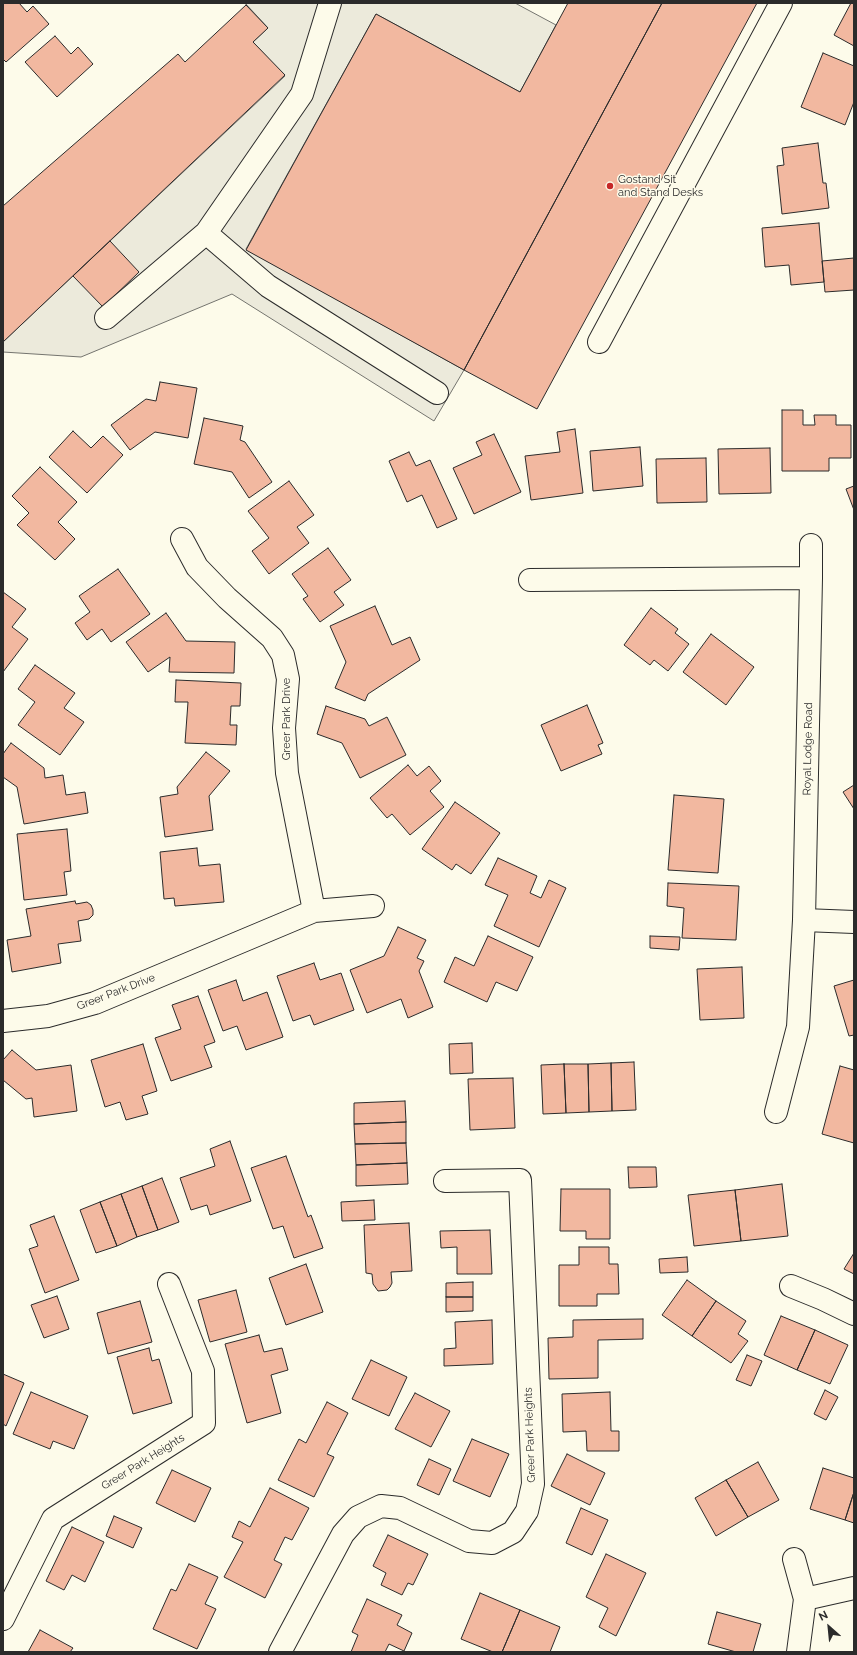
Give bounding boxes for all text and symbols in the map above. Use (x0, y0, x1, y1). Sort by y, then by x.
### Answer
place label: Gostand Sit and Stand Desks (618, 173, 703, 199)
marker: Gostand Sit and Stand Desks (605, 181, 615, 191)
street label: Greer Park Drive (280, 678, 294, 760)
street label: Royal Lodge Road (801, 702, 815, 796)
street label: Greer Park Drive (75, 971, 157, 1013)
street label: Greer Park Heights (522, 1387, 538, 1483)
street label: Greer Park Heights (99, 1431, 187, 1493)
north arrow (809, 1607, 849, 1647)
text: N (817, 1608, 830, 1624)

